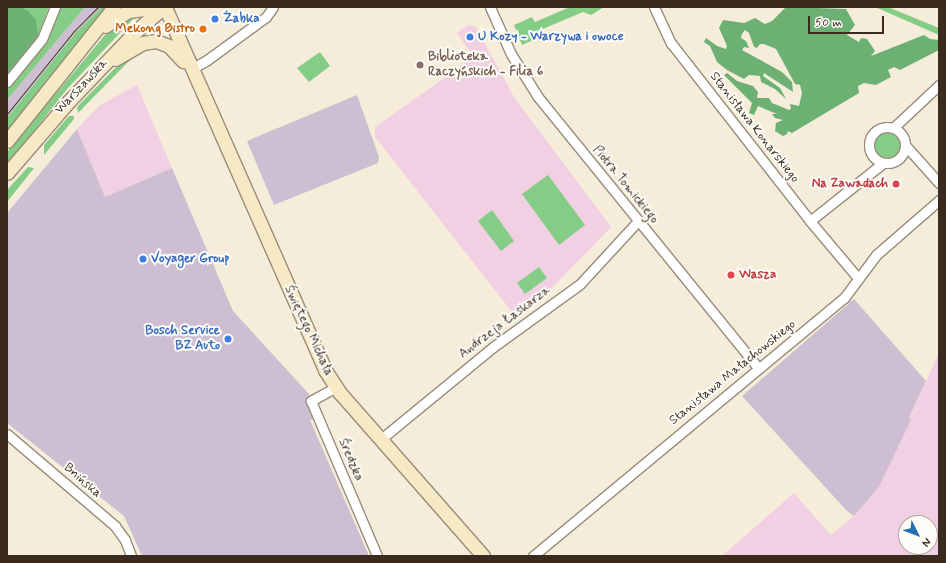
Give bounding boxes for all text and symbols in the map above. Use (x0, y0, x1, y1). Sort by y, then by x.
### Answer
scale bar (810, 8, 886, 34)
place label: Żabka (223, 11, 260, 27)
marker: Żabka (210, 14, 220, 24)
text: 50 m (815, 15, 842, 31)
place label: Mekong Bistro (115, 21, 195, 37)
marker: Mekong Bistro (198, 24, 208, 34)
place label: U Kozy - Warzywa i owoce (478, 29, 624, 45)
marker: U Kozy - Warzywa i owoce (465, 32, 475, 42)
place label: Biblioteka Raczyńskich - Filia 6 (428, 50, 543, 81)
street label: Warszawska (53, 56, 111, 118)
marker: Biblioteka Raczyńskich - Filia 6 (415, 60, 425, 70)
street label: Stanisława Konarskiego (706, 70, 802, 186)
street label: Piotra Tomickiego (589, 143, 661, 227)
place label: Na Zawadach (811, 176, 888, 192)
marker: Na Zawadach (891, 179, 901, 189)
place label: Voyager Group (151, 251, 229, 267)
marker: Voyager Group (138, 254, 148, 264)
place label: Wasza (739, 267, 776, 283)
marker: Wasza (726, 270, 736, 280)
street label: Świętego Michała (280, 283, 336, 379)
street label: Andrzeja Łaskarza (456, 284, 554, 362)
street label: Stanisława Małachowskiego (667, 318, 799, 428)
place label: Bosch Service BZ Auto (145, 324, 220, 355)
marker: Bosch Service BZ Auto (223, 334, 233, 344)
street label: Średzka (334, 436, 366, 484)
street label: Bnińska (60, 460, 104, 502)
north arrow (898, 515, 938, 555)
text: N (919, 535, 934, 550)

